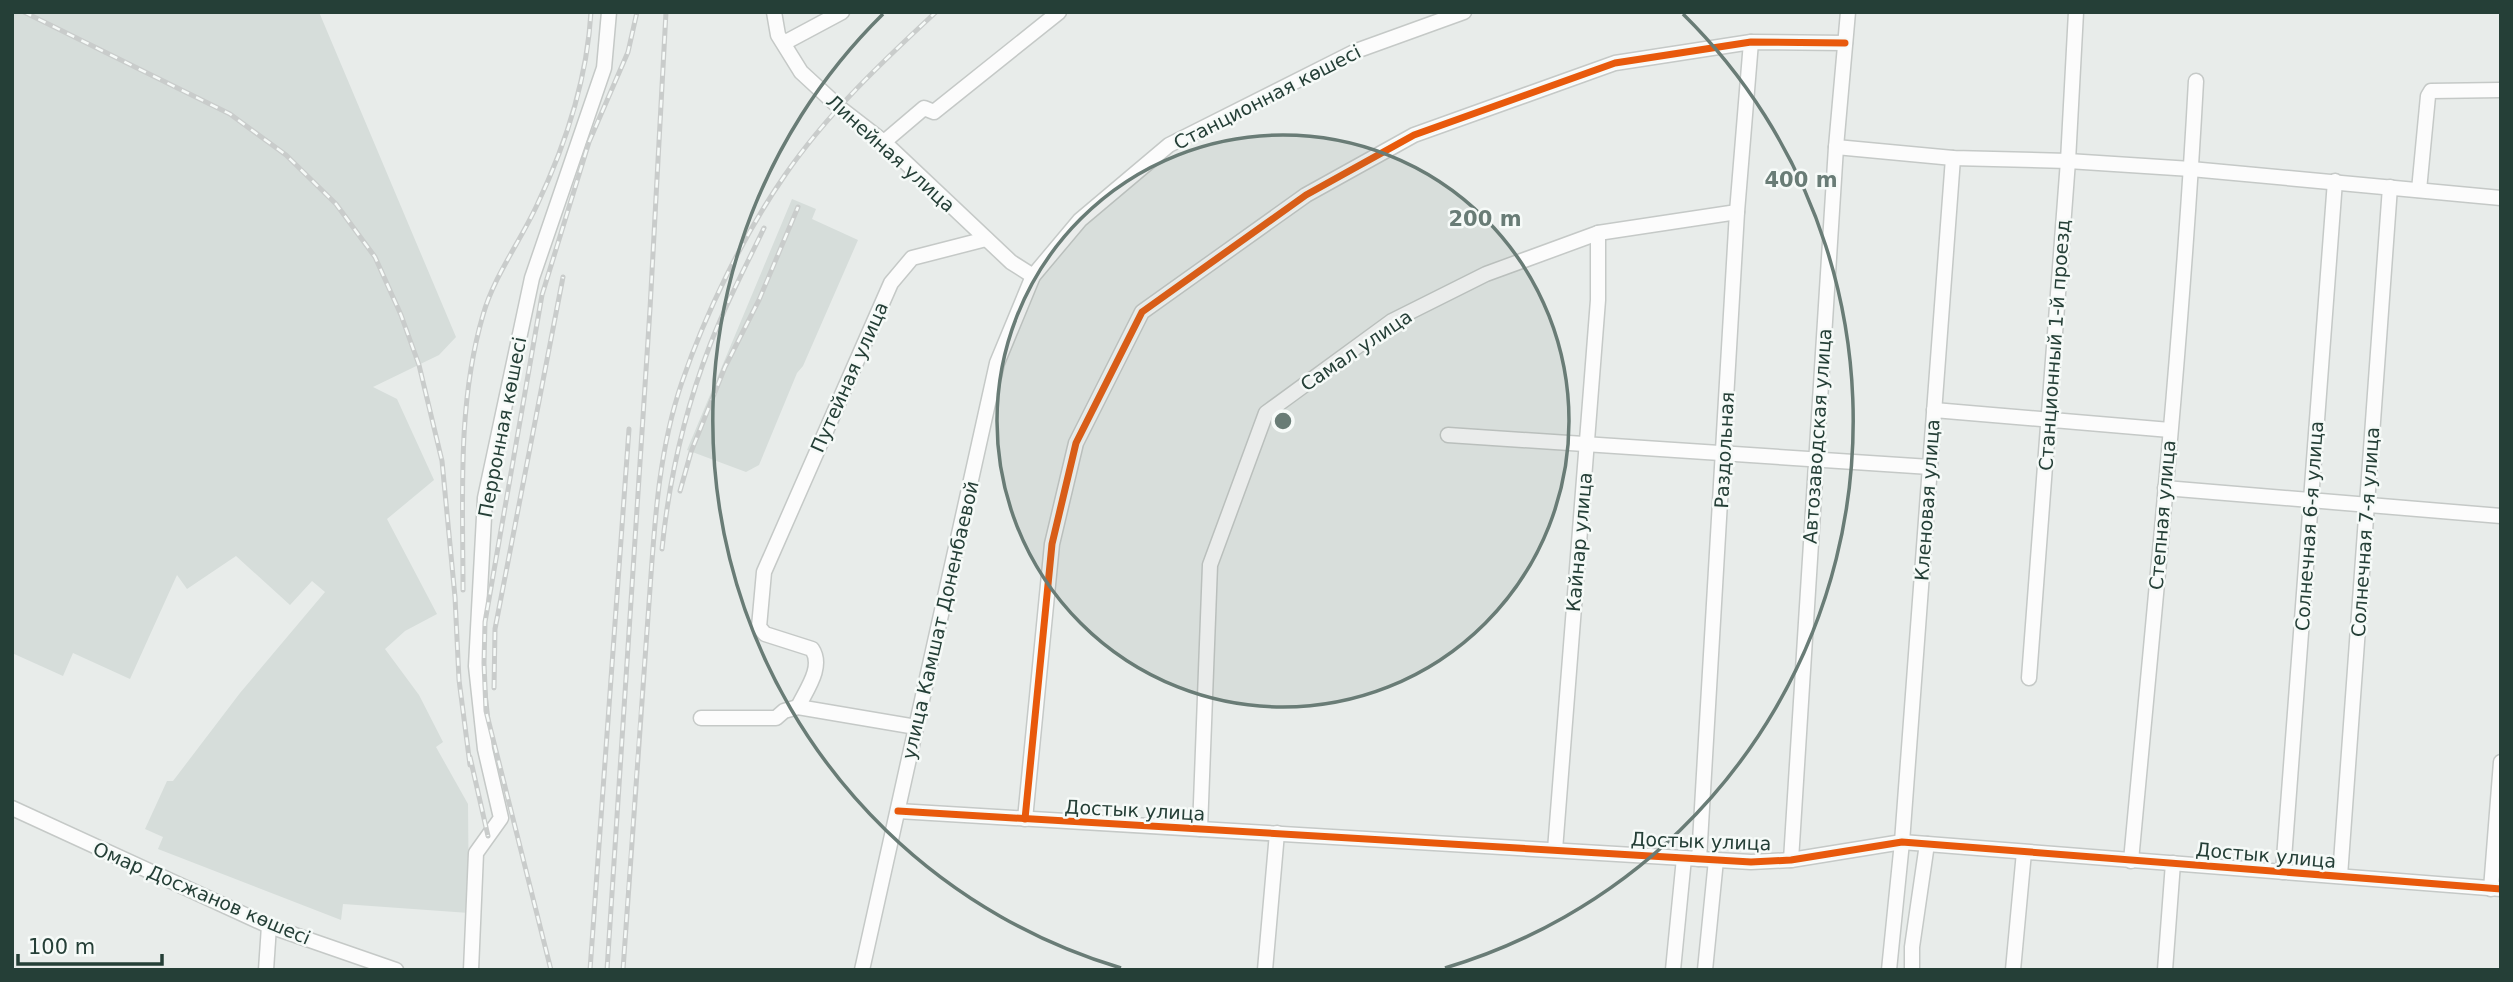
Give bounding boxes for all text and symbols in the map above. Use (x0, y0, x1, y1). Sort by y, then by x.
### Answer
street label: Станционная көшесі (1170, 40, 1364, 154)
street label: Линейная улица (822, 90, 960, 216)
text: 400 m (1764, 168, 1838, 192)
text: 200 m (1448, 207, 1522, 231)
street label: Станционный 1-й проезд (2034, 219, 2074, 471)
street label: Путейная улица (806, 298, 892, 456)
street label: Самал улица (1296, 305, 1416, 395)
street label: Автозаводская улица (1798, 328, 1836, 544)
street label: Перронная көшесі (474, 335, 530, 519)
street label: Раздольная (1710, 391, 1738, 509)
centre of rings (1271, 409, 1295, 433)
street label: Кленовая улица (1910, 418, 1944, 582)
street label: Солнечная 6-я улица (2291, 420, 2327, 632)
street label: Солнечная 7-я улица (2347, 426, 2383, 638)
street label: Степная улица (2144, 439, 2180, 591)
street label: Кайнар улица (1562, 471, 1596, 613)
street label: улица Камшат Доненбаевой (897, 479, 983, 761)
street label: Достык улица (1064, 795, 1206, 825)
street label: Достык улица (1630, 828, 1772, 854)
street label: Омар Досжанов көшесі (90, 837, 314, 949)
street label: Достык улица (2195, 838, 2337, 872)
scale bar (18, 922, 161, 966)
text: 100 m (28, 935, 95, 959)

